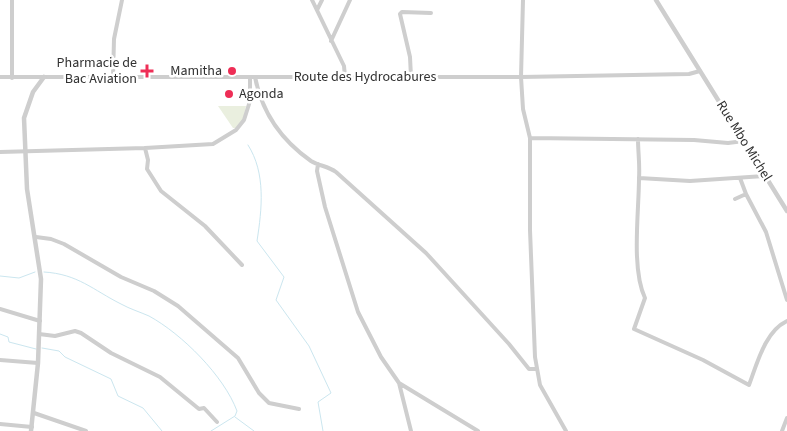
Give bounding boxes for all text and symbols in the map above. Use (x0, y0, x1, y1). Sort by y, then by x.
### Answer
place label: Pharmacie de Bac Aviation (57, 53, 137, 89)
place label: Mamitha (170, 61, 222, 81)
marker: Pharmacie de Bac Aviation (141, 65, 153, 77)
marker: Mamitha (226, 65, 238, 77)
street label: Route des Hydrocabures (294, 67, 436, 87)
place label: Agonda (239, 84, 284, 104)
marker: Agonda (223, 88, 235, 100)
street label: Rue Mbo Michel (711, 97, 777, 186)

